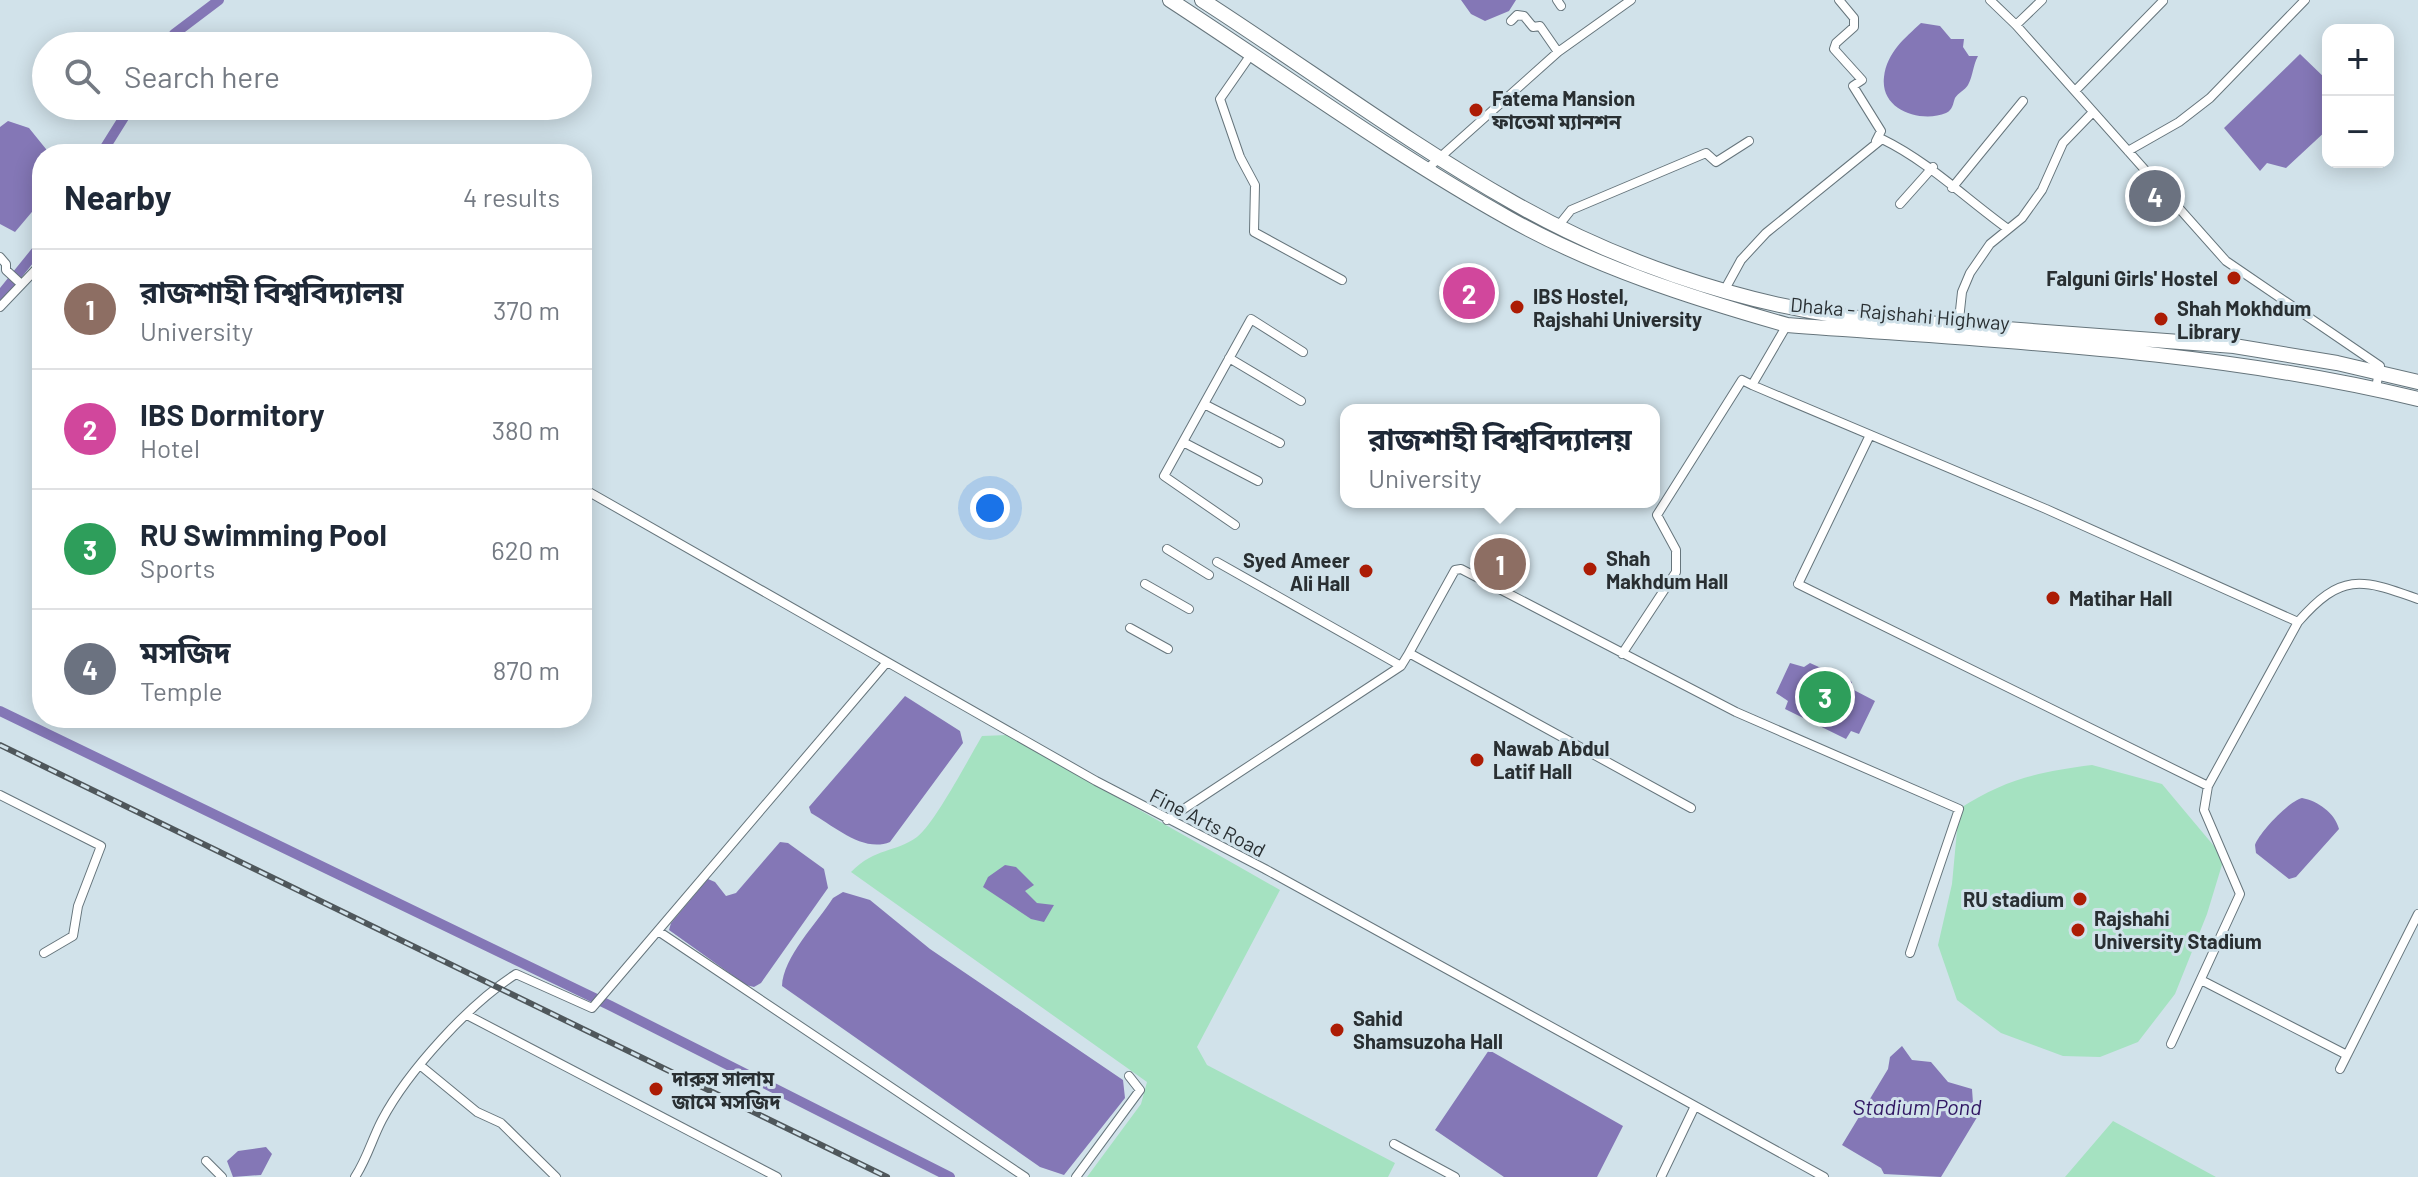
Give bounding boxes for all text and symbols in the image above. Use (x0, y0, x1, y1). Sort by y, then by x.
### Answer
map controls (2322, 24, 2394, 168)
button: + (2322, 24, 2394, 96)
search box (32, 32, 592, 120)
icon: search (60, 54, 104, 98)
text: Search here (124, 58, 280, 94)
place label: Fatema Mansion ফাতেমা ম্যানশন (1491, 86, 1635, 133)
button: − (2322, 96, 2394, 168)
marker: Fatema Mansion ফাতেমা ম্যানশন (1467, 101, 1485, 119)
pin: 4 (2129, 166, 2181, 226)
text: Nearby (64, 176, 172, 217)
text: 4 results (463, 181, 560, 212)
pin: 2 (1443, 263, 1495, 323)
place label: Falguni Girls' Hostel (2046, 266, 2218, 290)
marker: Falguni Girls' Hostel (2225, 269, 2243, 287)
text: রাজশাহী বিশ্ববিদ্যালয় (140, 273, 404, 309)
place label: IBS Hostel, Rajshahi University (1533, 284, 1702, 331)
street label: Dhaka - Rajshahi Highway (1789, 291, 2011, 335)
text: 1 (85, 294, 95, 325)
text: 370 m (493, 294, 560, 325)
place label: Shah Mokhdum Library (2177, 296, 2311, 343)
marker: IBS Hostel, Rajshahi University (1508, 298, 1526, 316)
marker: Shah Mokhdum Library (2152, 310, 2170, 328)
text: University (140, 315, 253, 346)
text: IBS Dormitory (140, 396, 325, 432)
popup (1340, 404, 1660, 508)
text: 2 (83, 414, 97, 445)
text: 380 m (492, 414, 560, 445)
text: রাজশাহী বিশ্ববিদ্যালয় (1368, 420, 1632, 456)
text: Hotel (140, 432, 200, 463)
text: University (1368, 462, 1481, 493)
your location (970, 488, 1010, 528)
text: RU Swimming Pool (140, 516, 387, 552)
text: 3 (83, 534, 97, 565)
text: 620 m (491, 534, 560, 565)
pin: 1 (1474, 534, 1526, 594)
place label: Shah Makhdum Hall (1606, 546, 1728, 593)
place label: Syed Ameer Ali Hall (1243, 548, 1350, 595)
text: Sports (140, 552, 215, 583)
marker: Shah Makhdum Hall (1581, 560, 1599, 578)
marker: Syed Ameer Ali Hall (1357, 562, 1375, 580)
place label: Matihar Hall (2069, 586, 2172, 610)
marker: Matihar Hall (2044, 589, 2062, 607)
text: মসজিদ (140, 633, 231, 669)
text: 4 (82, 654, 98, 685)
text: 870 m (493, 654, 560, 685)
pin: 3 (1799, 667, 1851, 727)
text: Temple (140, 675, 223, 706)
place label: Nawab Abdul Latif Hall (1493, 736, 1609, 783)
marker: Nawab Abdul Latif Hall (1468, 751, 1486, 769)
street label: Fine Arts Road (1146, 783, 1270, 861)
place label: RU stadium (1963, 887, 2064, 911)
marker: RU stadium (2071, 890, 2089, 908)
place label: Rajshahi University Stadium (2094, 906, 2262, 953)
marker: Rajshahi University Stadium (2069, 921, 2087, 939)
place label: Sahid Shamsuzoha Hall (1353, 1006, 1503, 1053)
marker: Sahid Shamsuzoha Hall (1328, 1021, 1346, 1039)
place label: দারুস সালাম জামে মসজিদ (671, 1066, 781, 1113)
marker: দারুস সালাম জামে মসজিদ (647, 1080, 665, 1098)
water label: Stadium Pond (1852, 1093, 1982, 1119)

